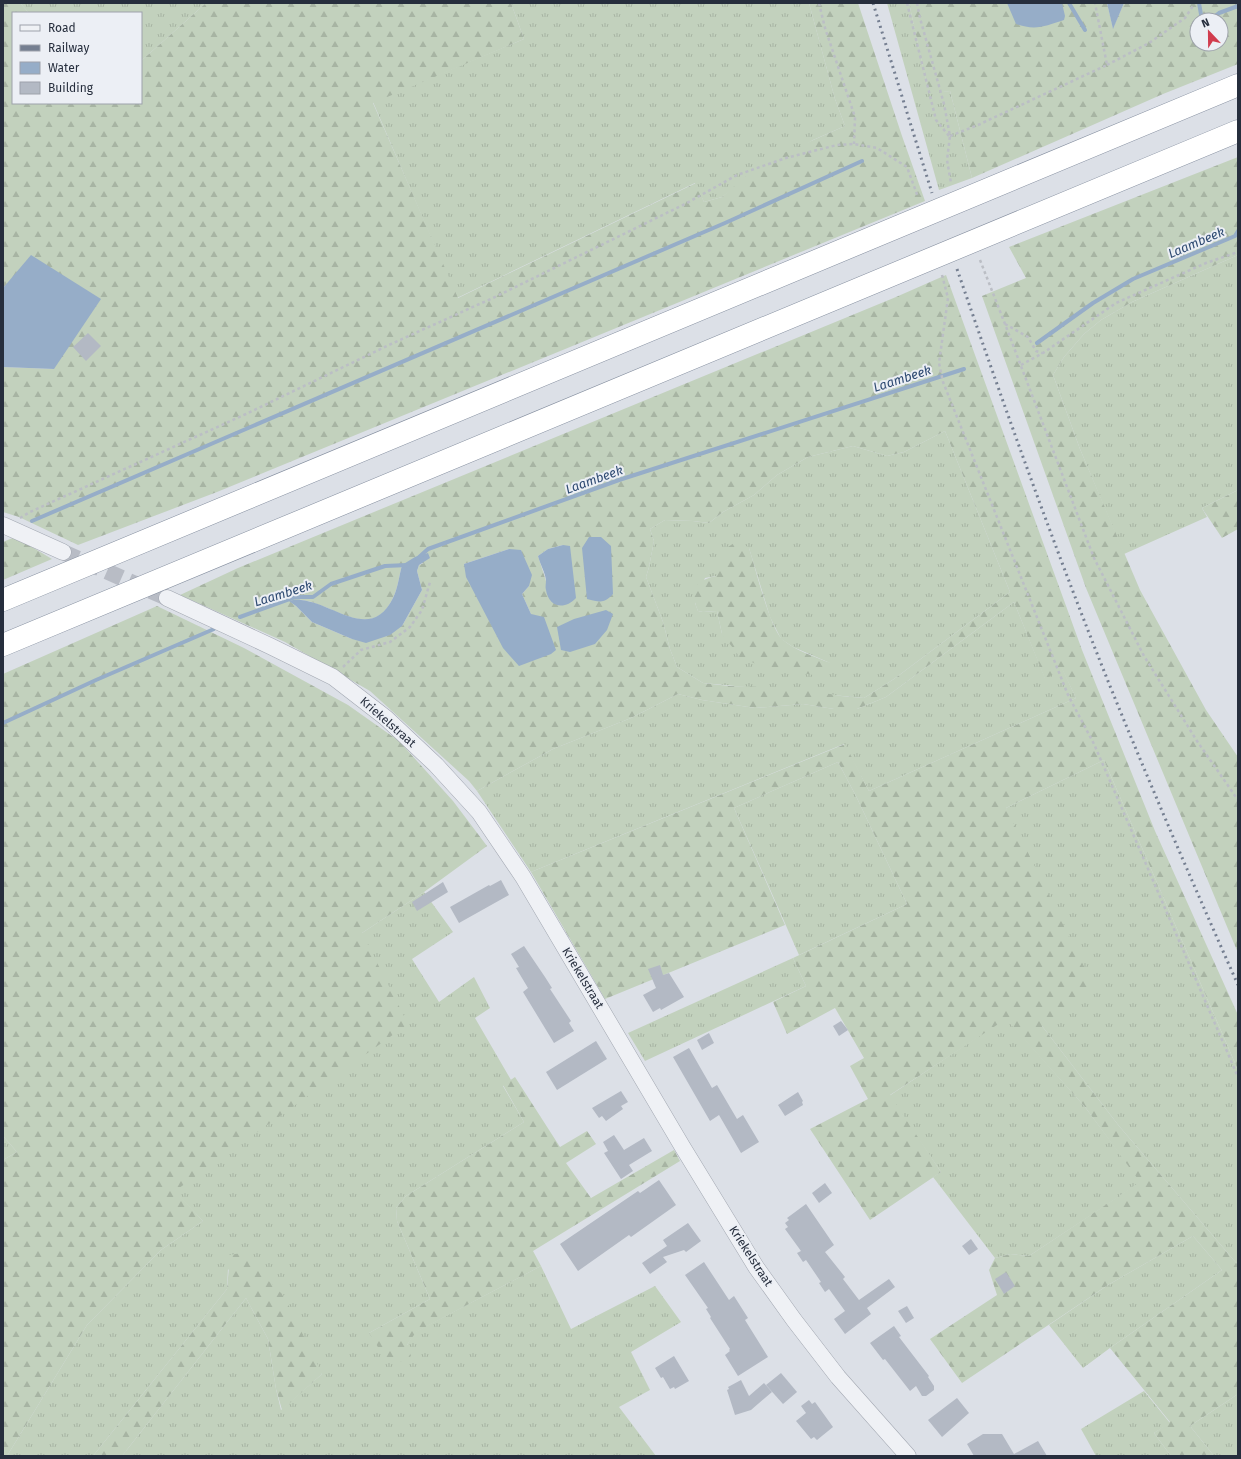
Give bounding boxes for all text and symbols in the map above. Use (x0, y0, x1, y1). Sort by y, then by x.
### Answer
legend (12, 12, 142, 104)
north arrow (1189, 12, 1229, 52)
text: N (1200, 16, 1211, 31)
text: Road (48, 21, 76, 35)
text: Railway (48, 41, 89, 55)
text: Water (48, 61, 80, 75)
text: Building (48, 81, 94, 95)
water label: Laambeek (1166, 224, 1227, 261)
water label: Laambeek (871, 362, 933, 395)
water label: Laambeek (563, 462, 625, 497)
water label: Laambeek (252, 578, 314, 609)
street label: Kriekelstraat (357, 694, 419, 750)
street label: Kriekelstraat (559, 945, 607, 1012)
street label: Kriekelstraat (726, 1223, 776, 1289)

